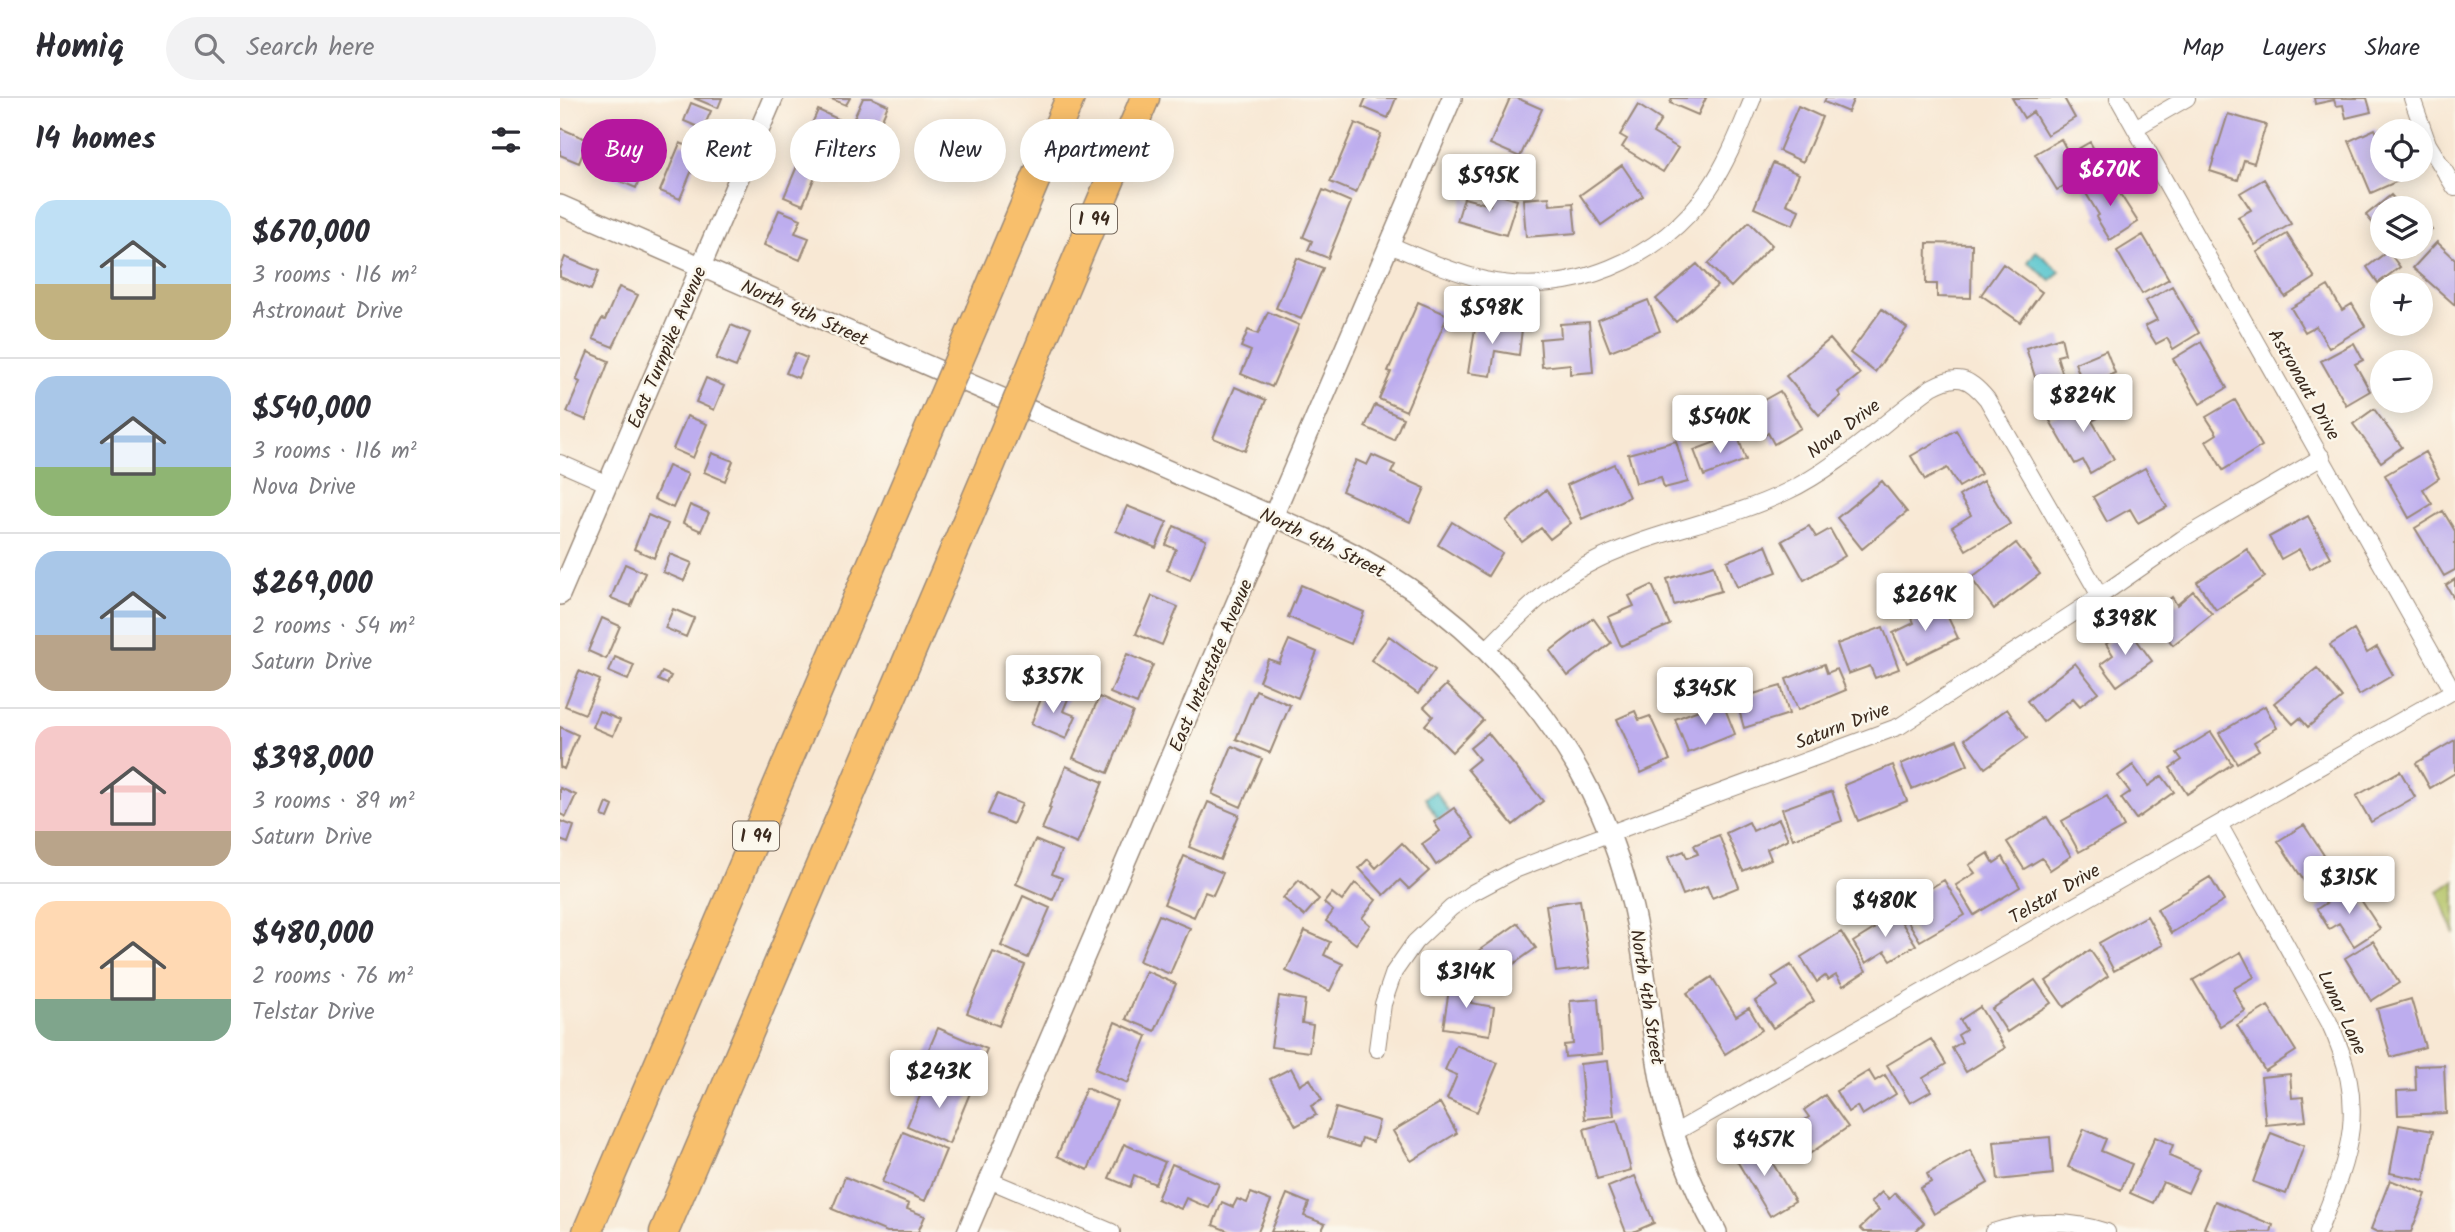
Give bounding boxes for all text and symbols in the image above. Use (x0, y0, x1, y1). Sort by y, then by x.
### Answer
search box (166, 17, 656, 80)
text: Homiq (35, 22, 124, 75)
text: Search here (246, 27, 374, 69)
icon: search (190, 29, 228, 67)
text: Map (2182, 29, 2224, 68)
text: Layers (2262, 29, 2326, 68)
text: Share (2364, 29, 2420, 68)
text: 14 homes (35, 116, 156, 164)
chip: Buy (581, 119, 667, 182)
chip: Rent (681, 119, 776, 182)
chip: Filters (790, 119, 900, 182)
chip: New (914, 119, 1006, 182)
chip: Apartment (1020, 119, 1174, 182)
map controls (2370, 119, 2433, 413)
button: locate (2370, 119, 2433, 182)
icon: filters (487, 121, 525, 159)
pin: $670K (2061, 148, 2159, 208)
text: $670K (2079, 153, 2141, 189)
pin: $595K (1440, 155, 1538, 214)
text: $595K (1458, 159, 1520, 195)
button: layers (2370, 196, 2433, 259)
road number: I 94 (1071, 204, 1117, 234)
text: $670,000 (252, 210, 370, 258)
icon: home (91, 228, 175, 312)
text: 3 rooms · 116 m² (252, 258, 417, 294)
street label: East Turnpike Avenue (620, 262, 716, 433)
street label: North 4th Street (736, 272, 873, 356)
button: + (2370, 273, 2433, 336)
pin: $598K (1443, 286, 1541, 346)
text: $598K (1460, 291, 1524, 327)
text: Astronaut Drive (252, 294, 403, 330)
street label: Astronaut Drive (2259, 324, 2348, 447)
button: − (2370, 350, 2433, 413)
pin: $824K (2034, 374, 2132, 434)
text: $824K (2050, 379, 2116, 415)
text: $540,000 (252, 386, 371, 434)
street label: Nova Drive (1801, 392, 1888, 467)
pin: $540K (1671, 396, 1769, 455)
text: $540K (1688, 400, 1752, 436)
icon: home (91, 404, 175, 488)
text: 3 rooms · 116 m² (252, 434, 417, 470)
text: Nova Drive (252, 470, 356, 506)
street label: North 4th Street (1254, 500, 1391, 588)
text: $269,000 (252, 561, 373, 609)
street label: East Interstate Avenue (1162, 574, 1262, 757)
pin: $269K (1876, 574, 1974, 633)
text: $269K (1893, 578, 1957, 614)
icon: home (91, 579, 175, 663)
pin: $398K (2076, 598, 2174, 657)
text: $398K (2092, 602, 2158, 638)
text: 2 rooms · 54 m² (252, 609, 415, 645)
text: Saturn Drive (252, 645, 372, 681)
pin: $357K (1004, 656, 1102, 715)
text: $357K (1022, 660, 1084, 696)
pin: $345K (1656, 668, 1754, 727)
text: $345K (1673, 672, 1737, 708)
street label: Saturn Drive (1791, 695, 1895, 759)
text: $398,000 (252, 736, 373, 784)
icon: home (91, 754, 175, 838)
text: 3 rooms · 89 m² (252, 784, 415, 820)
text: Saturn Drive (252, 820, 372, 856)
road number: I 94 (733, 822, 779, 850)
street label: Telstar Drive (2004, 856, 2107, 933)
pin: $315K (2300, 856, 2398, 916)
text: $315K (2320, 861, 2378, 897)
pin: $480K (1836, 880, 1934, 939)
text: $480K (1852, 884, 1918, 920)
text: $480,000 (252, 911, 373, 959)
street label: North 4th Street (1621, 927, 1672, 1068)
icon: home (91, 929, 175, 1013)
pin: $314K (1417, 950, 1515, 1010)
text: $314K (1436, 955, 1496, 991)
text: 2 rooms · 76 m² (252, 959, 413, 995)
street label: Lunar Lane (2308, 966, 2374, 1061)
text: Telstar Drive (252, 995, 375, 1031)
pin: $243K (890, 1051, 988, 1110)
text: $243K (906, 1055, 972, 1091)
pin: $457K (1715, 1118, 1813, 1178)
text: $457K (1733, 1123, 1795, 1159)

